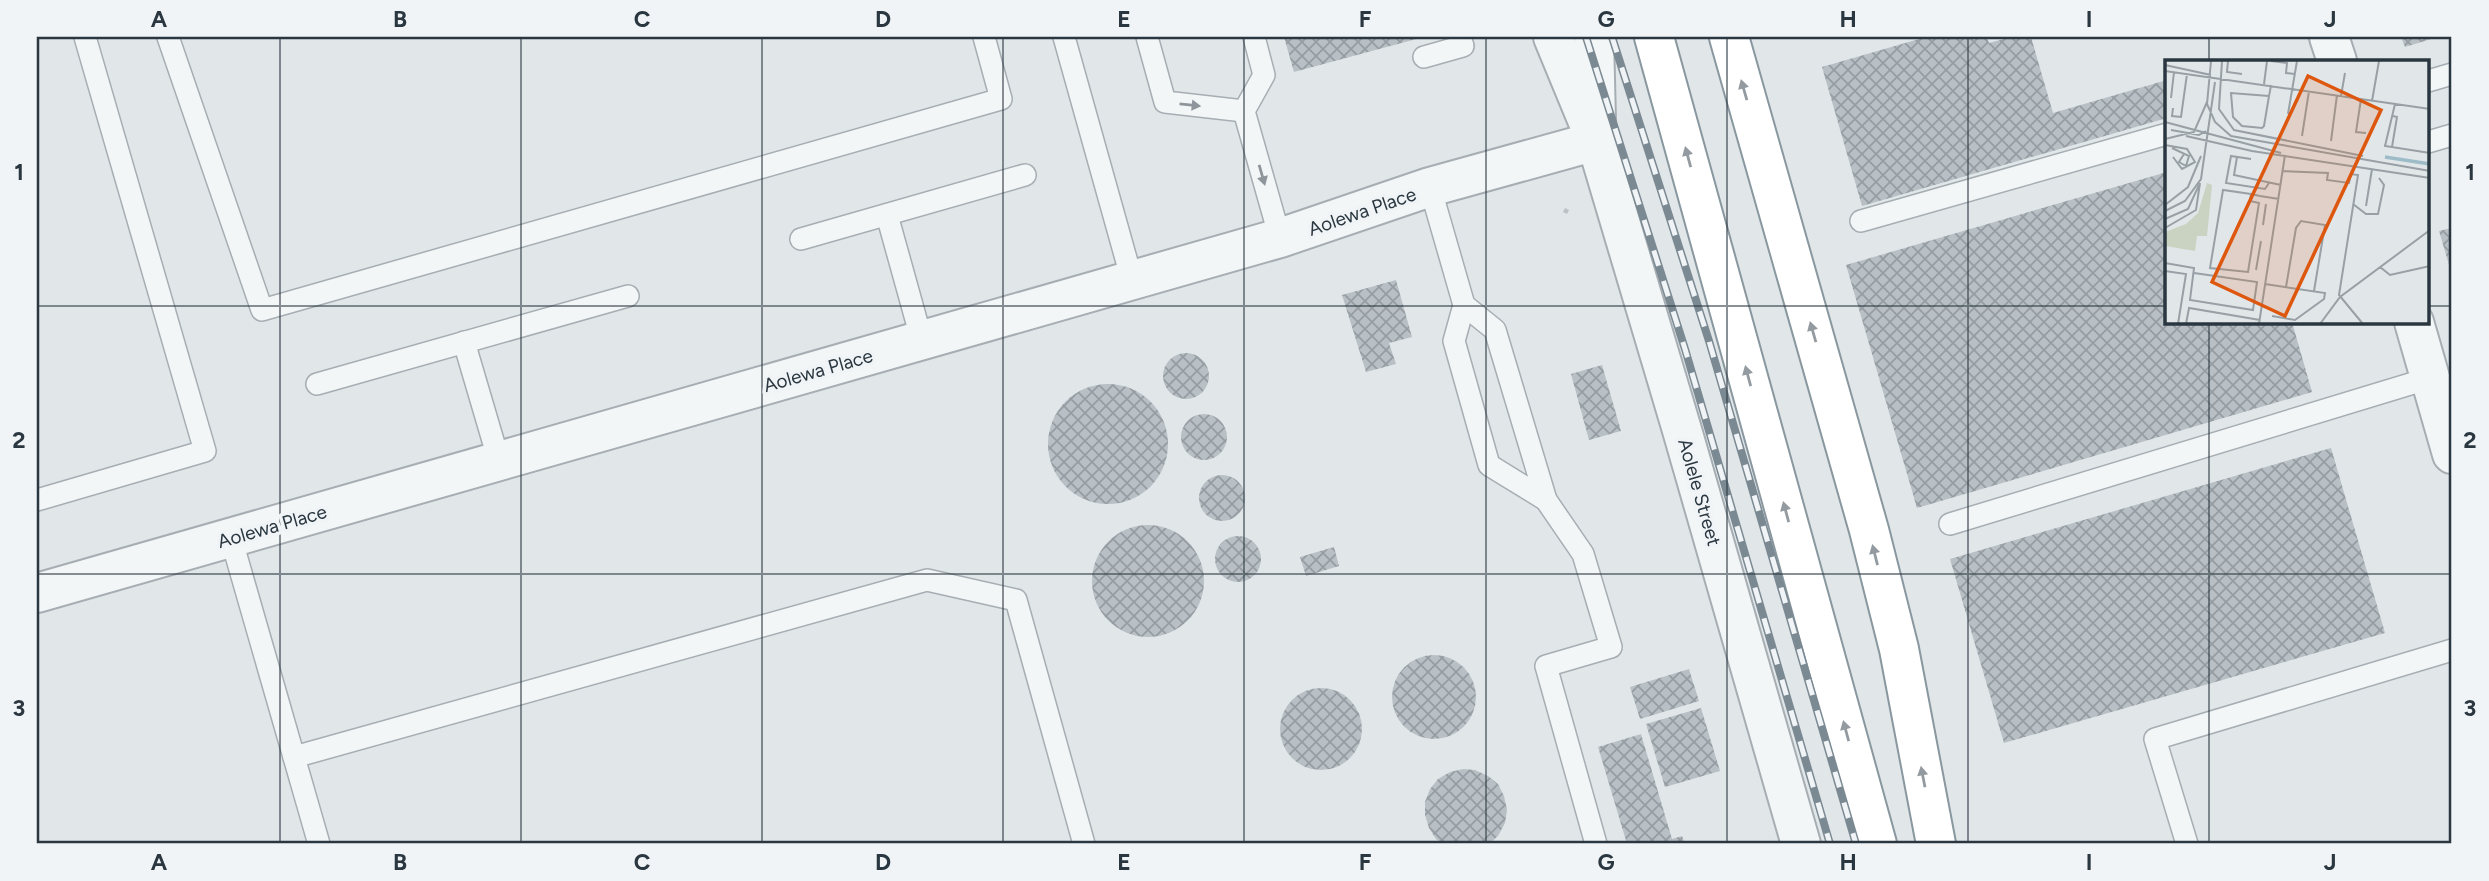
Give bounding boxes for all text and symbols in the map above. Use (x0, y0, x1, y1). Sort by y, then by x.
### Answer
text: A (151, 5, 168, 33)
text: B (393, 5, 407, 33)
text: C (634, 5, 651, 33)
text: D (875, 5, 891, 33)
text: E (1117, 5, 1131, 33)
text: F (1359, 5, 1372, 33)
text: G (1597, 5, 1615, 33)
text: H (1839, 5, 1857, 33)
text: I (2086, 5, 2092, 33)
text: J (2324, 5, 2336, 33)
inset map (2165, 60, 2430, 324)
one-way arrow (1739, 79, 1749, 100)
one-way arrow (1179, 100, 1201, 111)
one-way arrow (1682, 146, 1692, 167)
text: 1 (14, 158, 24, 186)
text: 1 (2465, 158, 2475, 186)
one-way arrow (1258, 164, 1268, 185)
street label: Aolewa Place (1305, 182, 1419, 241)
one-way arrow (1808, 321, 1818, 342)
street label: Aolewa Place (761, 344, 875, 397)
one-way arrow (1743, 366, 1753, 387)
text: 2 (12, 426, 26, 454)
text: 2 (2463, 426, 2477, 454)
street label: Aolele Street (1673, 436, 1726, 549)
street label: Aolewa Place (215, 500, 329, 553)
one-way arrow (1780, 501, 1790, 522)
one-way arrow (1869, 544, 1880, 566)
text: 3 (13, 694, 25, 722)
text: 3 (2464, 694, 2476, 722)
one-way arrow (1840, 720, 1851, 742)
one-way arrow (1917, 766, 1928, 788)
text: A (151, 848, 168, 876)
text: B (393, 848, 407, 876)
text: C (634, 848, 651, 876)
text: D (875, 848, 891, 876)
text: E (1117, 848, 1131, 876)
text: F (1359, 848, 1372, 876)
text: G (1597, 848, 1615, 876)
text: H (1839, 848, 1857, 876)
text: I (2086, 848, 2092, 876)
text: J (2324, 848, 2336, 876)

